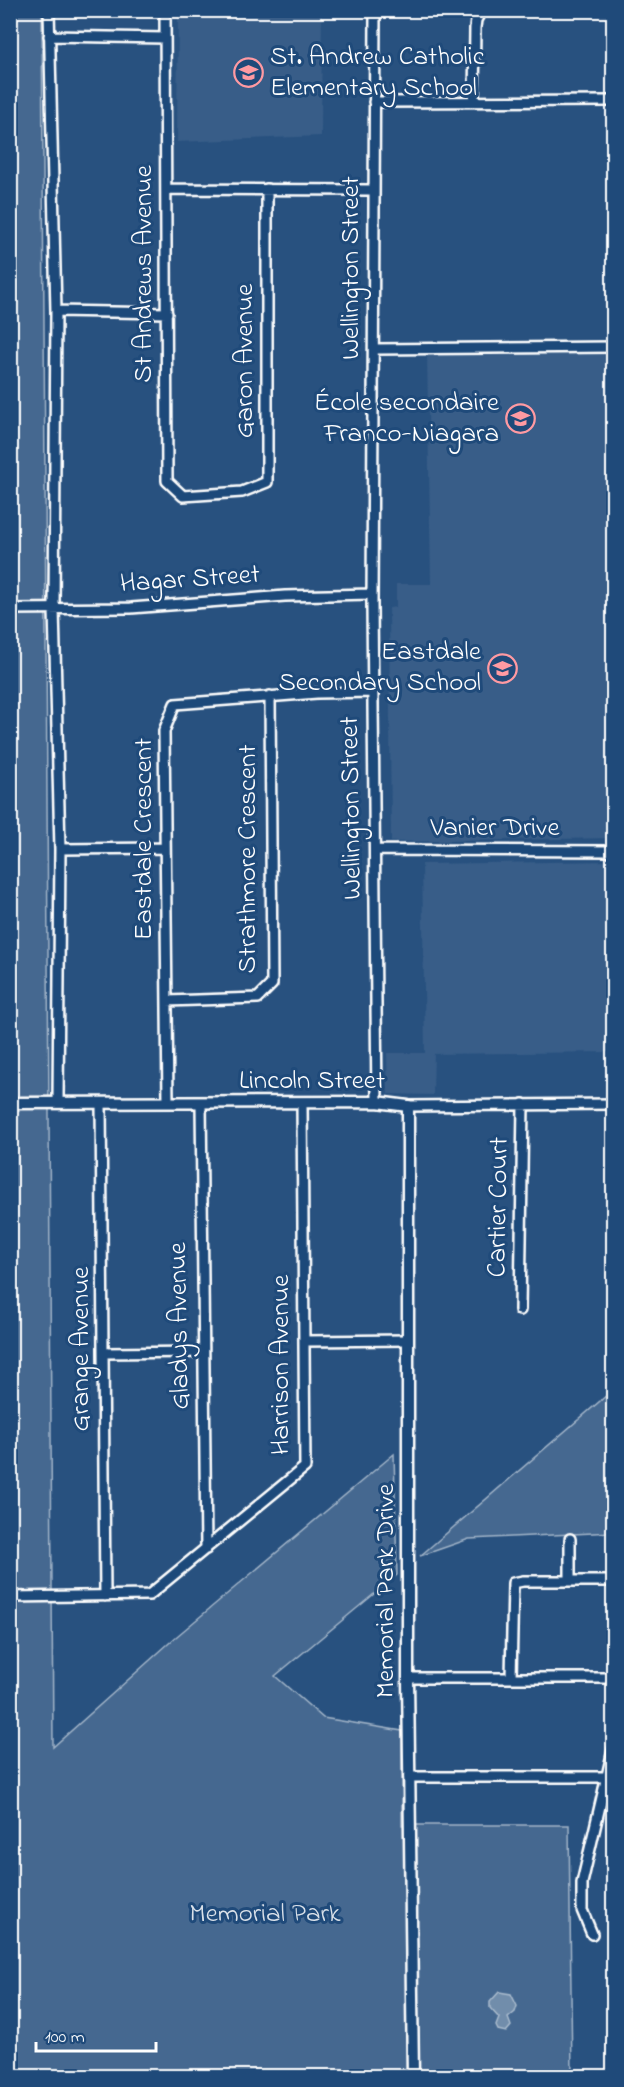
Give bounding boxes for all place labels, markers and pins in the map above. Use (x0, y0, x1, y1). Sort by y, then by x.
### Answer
place label: St. Andrew Catholic Elementary School (270, 38, 485, 108)
school or university icon: St. Andrew Catholic Elementary School (233, 57, 265, 89)
place label: École secondaire Franco-Niagara (314, 384, 500, 454)
school or university icon: École secondaire Franco-Niagara (504, 403, 536, 435)
place label: Eastdale Secondary School (278, 633, 482, 703)
school or university icon: Eastdale Secondary School (486, 652, 518, 684)

